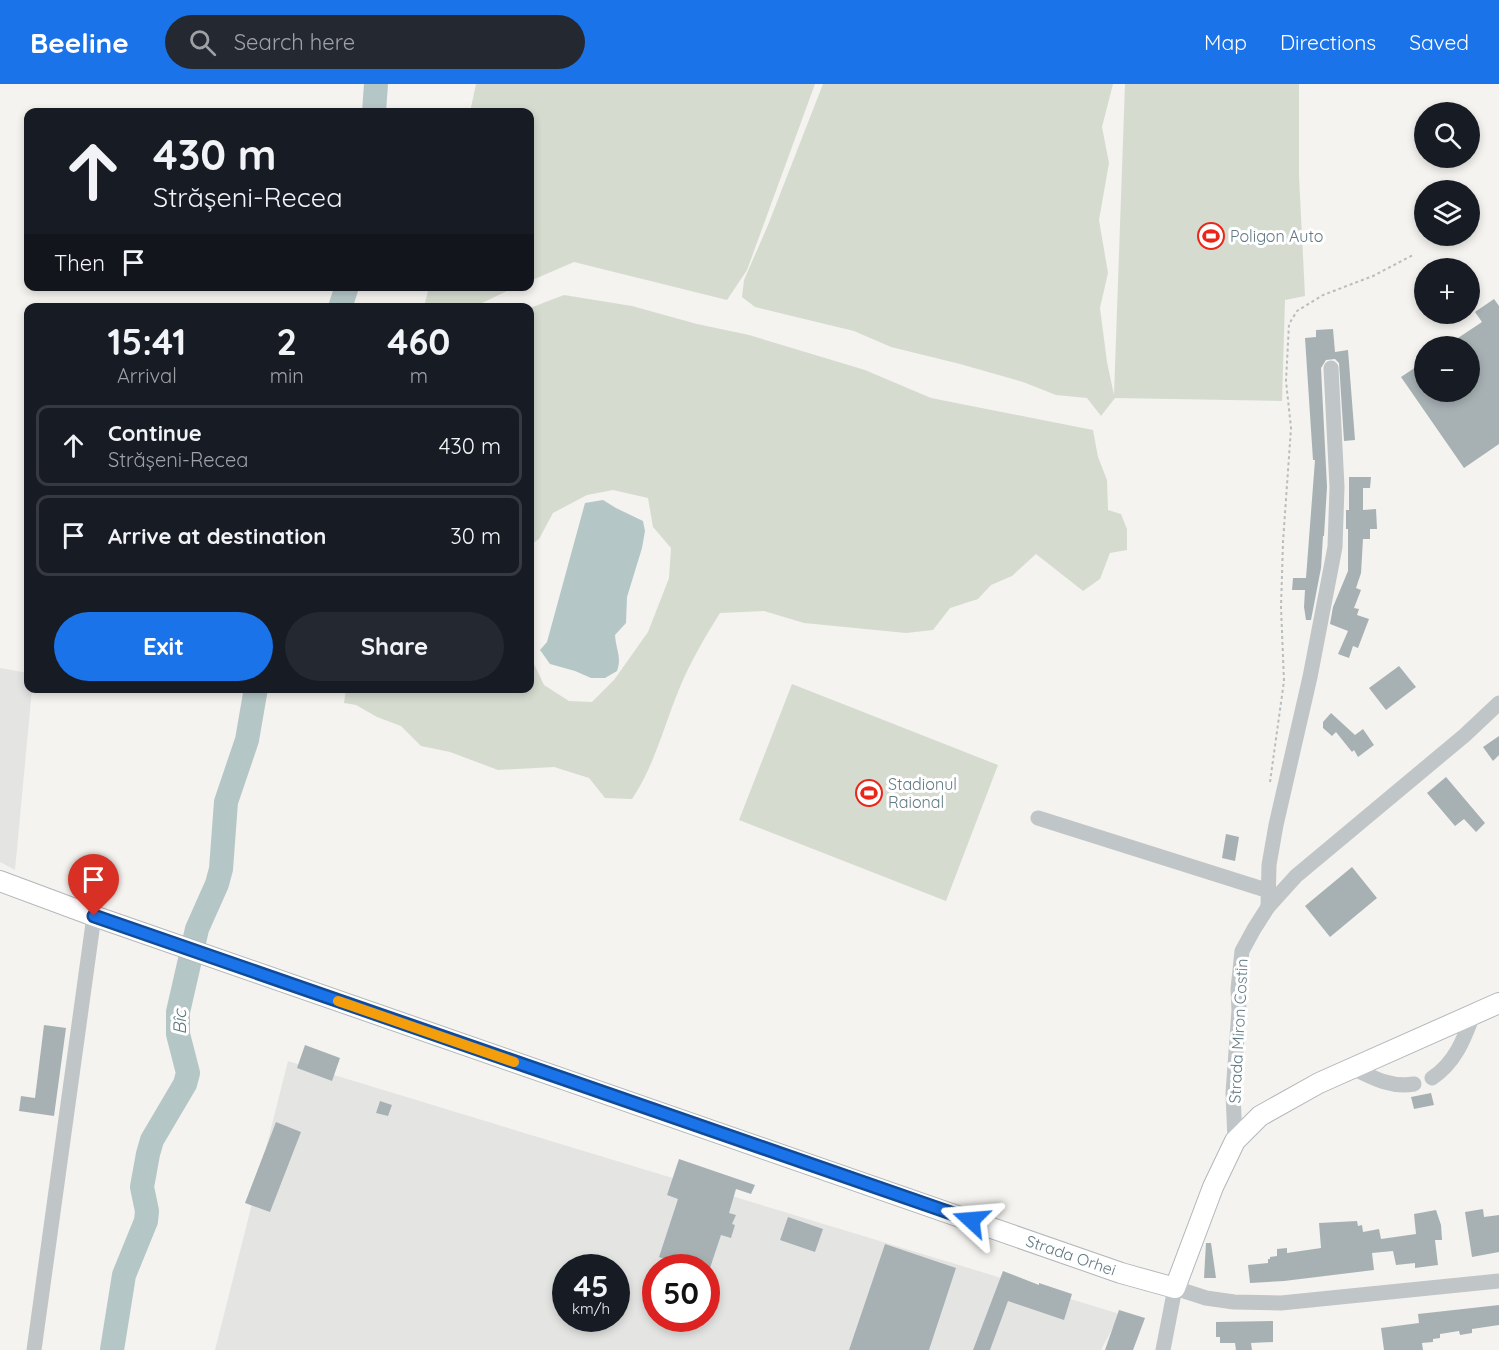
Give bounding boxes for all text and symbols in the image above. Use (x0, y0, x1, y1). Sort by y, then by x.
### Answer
search box (165, 15, 585, 69)
text: Beeline (30, 25, 129, 60)
icon: search (186, 26, 219, 59)
text: Search here (234, 28, 355, 56)
text: Map (1204, 29, 1247, 55)
text: Directions (1280, 29, 1376, 55)
text: Saved (1409, 29, 1469, 55)
map controls (1414, 102, 1480, 402)
button: search (1414, 102, 1480, 168)
text: 430 m (153, 128, 277, 181)
icon: ahead (54, 132, 132, 210)
text: Strășeni-Recea (153, 180, 343, 214)
button: layers (1414, 180, 1480, 246)
sports icon: Poligon Auto (1196, 221, 1226, 251)
place label: Poligon Auto (1230, 226, 1323, 246)
icon: arrive (117, 246, 150, 279)
text: Then (54, 249, 105, 277)
button: + (1414, 258, 1480, 324)
text: 15:41 (108, 319, 186, 364)
text: 2 (276, 319, 297, 364)
text: 460 (387, 319, 450, 364)
button: − (1414, 336, 1480, 402)
text: Arrival (117, 363, 177, 388)
text: min (270, 363, 304, 388)
text: m (410, 363, 428, 388)
text: Continue (108, 419, 202, 447)
icon: ahead (57, 429, 90, 462)
text: 430 m (439, 432, 501, 460)
text: Strășeni-Recea (108, 447, 248, 472)
icon: arrive (57, 519, 90, 552)
text: Arrive at destination (108, 522, 326, 550)
text: 30 m (450, 522, 501, 550)
button: Exit (54, 612, 273, 681)
button: Share (285, 612, 504, 681)
place label: Stadionul Raional (888, 774, 957, 812)
sports icon: Stadionul Raional (854, 778, 884, 808)
pin (68, 854, 119, 916)
icon: arrive (77, 863, 110, 896)
street label: Strada Miron Costin (1224, 958, 1252, 1104)
water label: Bîc (168, 1008, 191, 1034)
position arrow (939, 1188, 1003, 1252)
street label: Strada Orhei (1023, 1230, 1119, 1280)
speed limit sign: 50 (642, 1254, 720, 1332)
text: 45 (574, 1267, 608, 1305)
text: km/h (572, 1299, 610, 1318)

